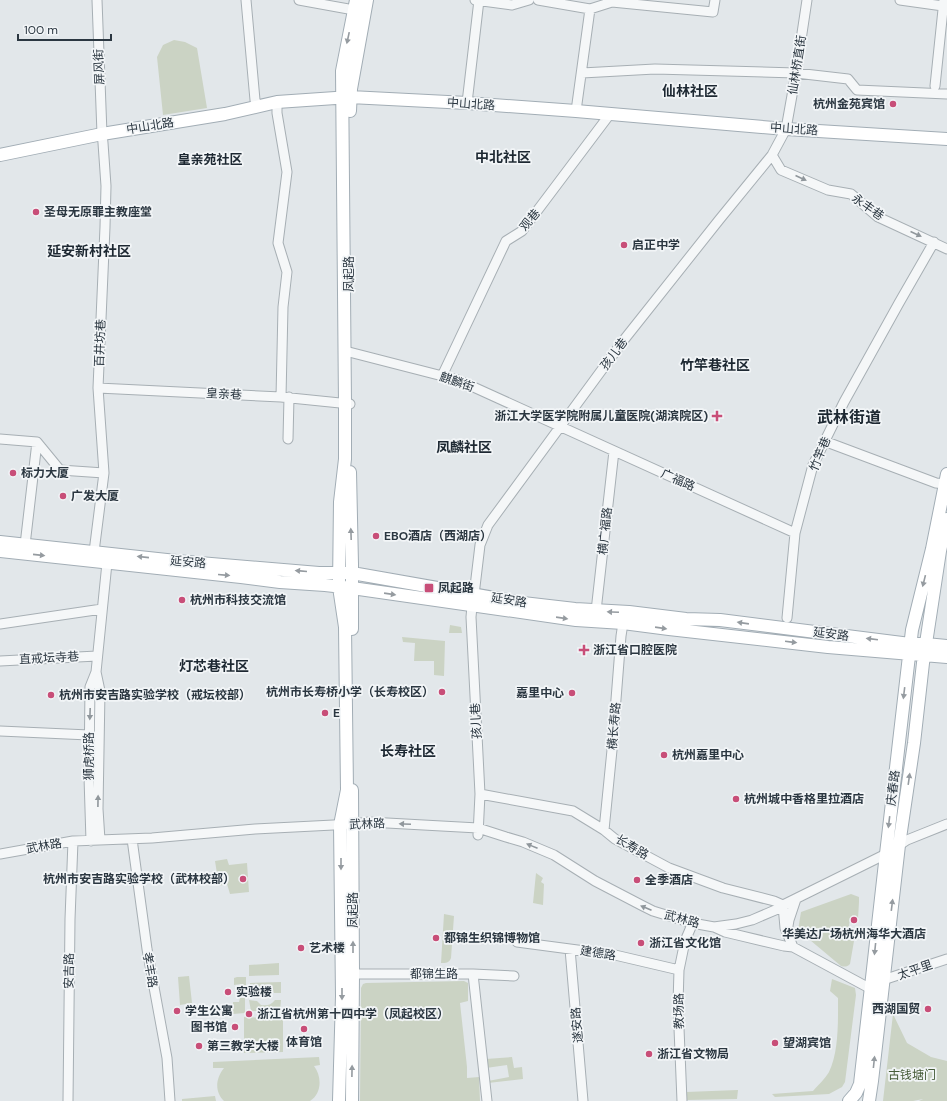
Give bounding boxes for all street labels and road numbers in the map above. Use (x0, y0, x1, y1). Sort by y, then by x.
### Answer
street label: 仙林桥直街 (784, 34, 810, 96)
street label: 屏风街 (90, 49, 108, 85)
street label: 中山北路 (446, 94, 496, 114)
street label: 中山北路 (125, 114, 175, 138)
street label: 中山北路 (769, 119, 819, 139)
street label: 永丰巷 (849, 190, 887, 224)
street label: 观巷 (516, 206, 544, 234)
street label: 凤起路 (341, 256, 357, 292)
street label: 百井坊巷 (91, 319, 109, 367)
street label: 孩儿巷 (597, 335, 631, 373)
street label: 麒麟街 (437, 369, 477, 395)
street label: 皇亲巷 (206, 385, 242, 403)
street label: 竹竿巷 (806, 434, 834, 474)
street label: 广福路 (658, 465, 698, 495)
street label: 横广福路 (595, 506, 615, 556)
street label: 延安路 (169, 552, 207, 572)
street label: 延安路 (490, 589, 528, 611)
street label: 延安路 (812, 624, 850, 644)
street label: 直戒坛寺巷 (19, 648, 79, 668)
street label: 横长寿路 (604, 701, 624, 751)
street label: 孩儿巷 (467, 703, 485, 739)
street label: 狮虎桥路 (81, 732, 97, 780)
street label: 庆春路 (883, 769, 903, 807)
street label: 武林路 (349, 815, 385, 833)
street label: 长寿路 (612, 831, 652, 863)
street label: 武林路 (25, 835, 63, 857)
street label: 凤起路 (345, 892, 361, 928)
street label: 武林路 (663, 907, 701, 931)
street label: 建德路 (579, 942, 617, 964)
street label: 孝丰路 (139, 951, 161, 989)
street label: 安吉路 (61, 953, 77, 989)
street label: 太平里 (895, 957, 935, 983)
street label: 都锦生路 (410, 966, 458, 982)
street label: 教场路 (671, 993, 687, 1029)
street label: 遂安路 (567, 1006, 587, 1044)

